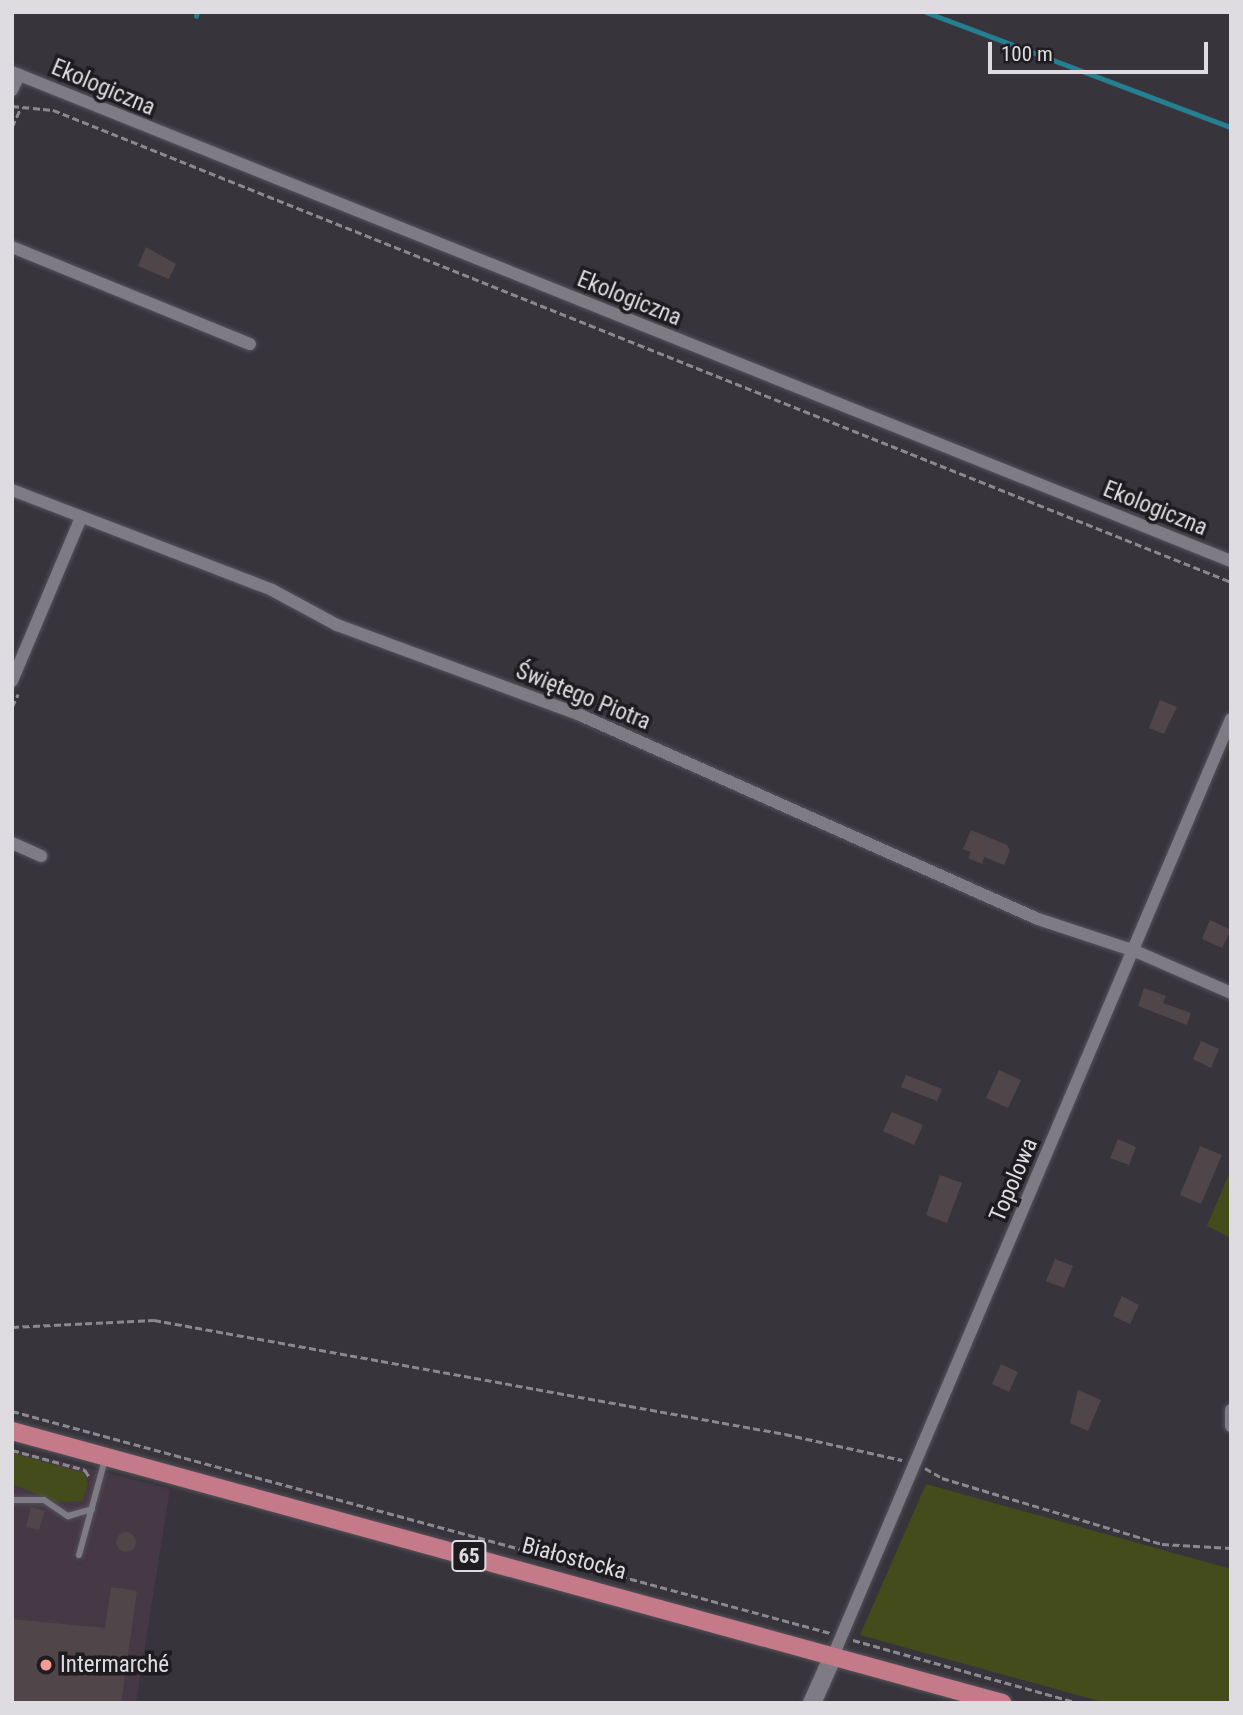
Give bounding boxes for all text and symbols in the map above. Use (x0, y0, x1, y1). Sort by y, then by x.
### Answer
scale bar (991, 28, 1212, 72)
text: 100 m (1001, 42, 1053, 66)
street label: Ekologiczna (47, 54, 159, 122)
street label: Ekologiczna (573, 266, 685, 332)
street label: Ekologiczna (1099, 476, 1211, 542)
street label: Świętego Piotra (512, 657, 654, 737)
street label: Topolowa (984, 1134, 1044, 1226)
street label: Białostocka (519, 1532, 629, 1586)
road number: 65 (450, 1538, 488, 1574)
place label: Intermarché (60, 1651, 169, 1679)
marker: Intermarché (38, 1657, 54, 1673)

